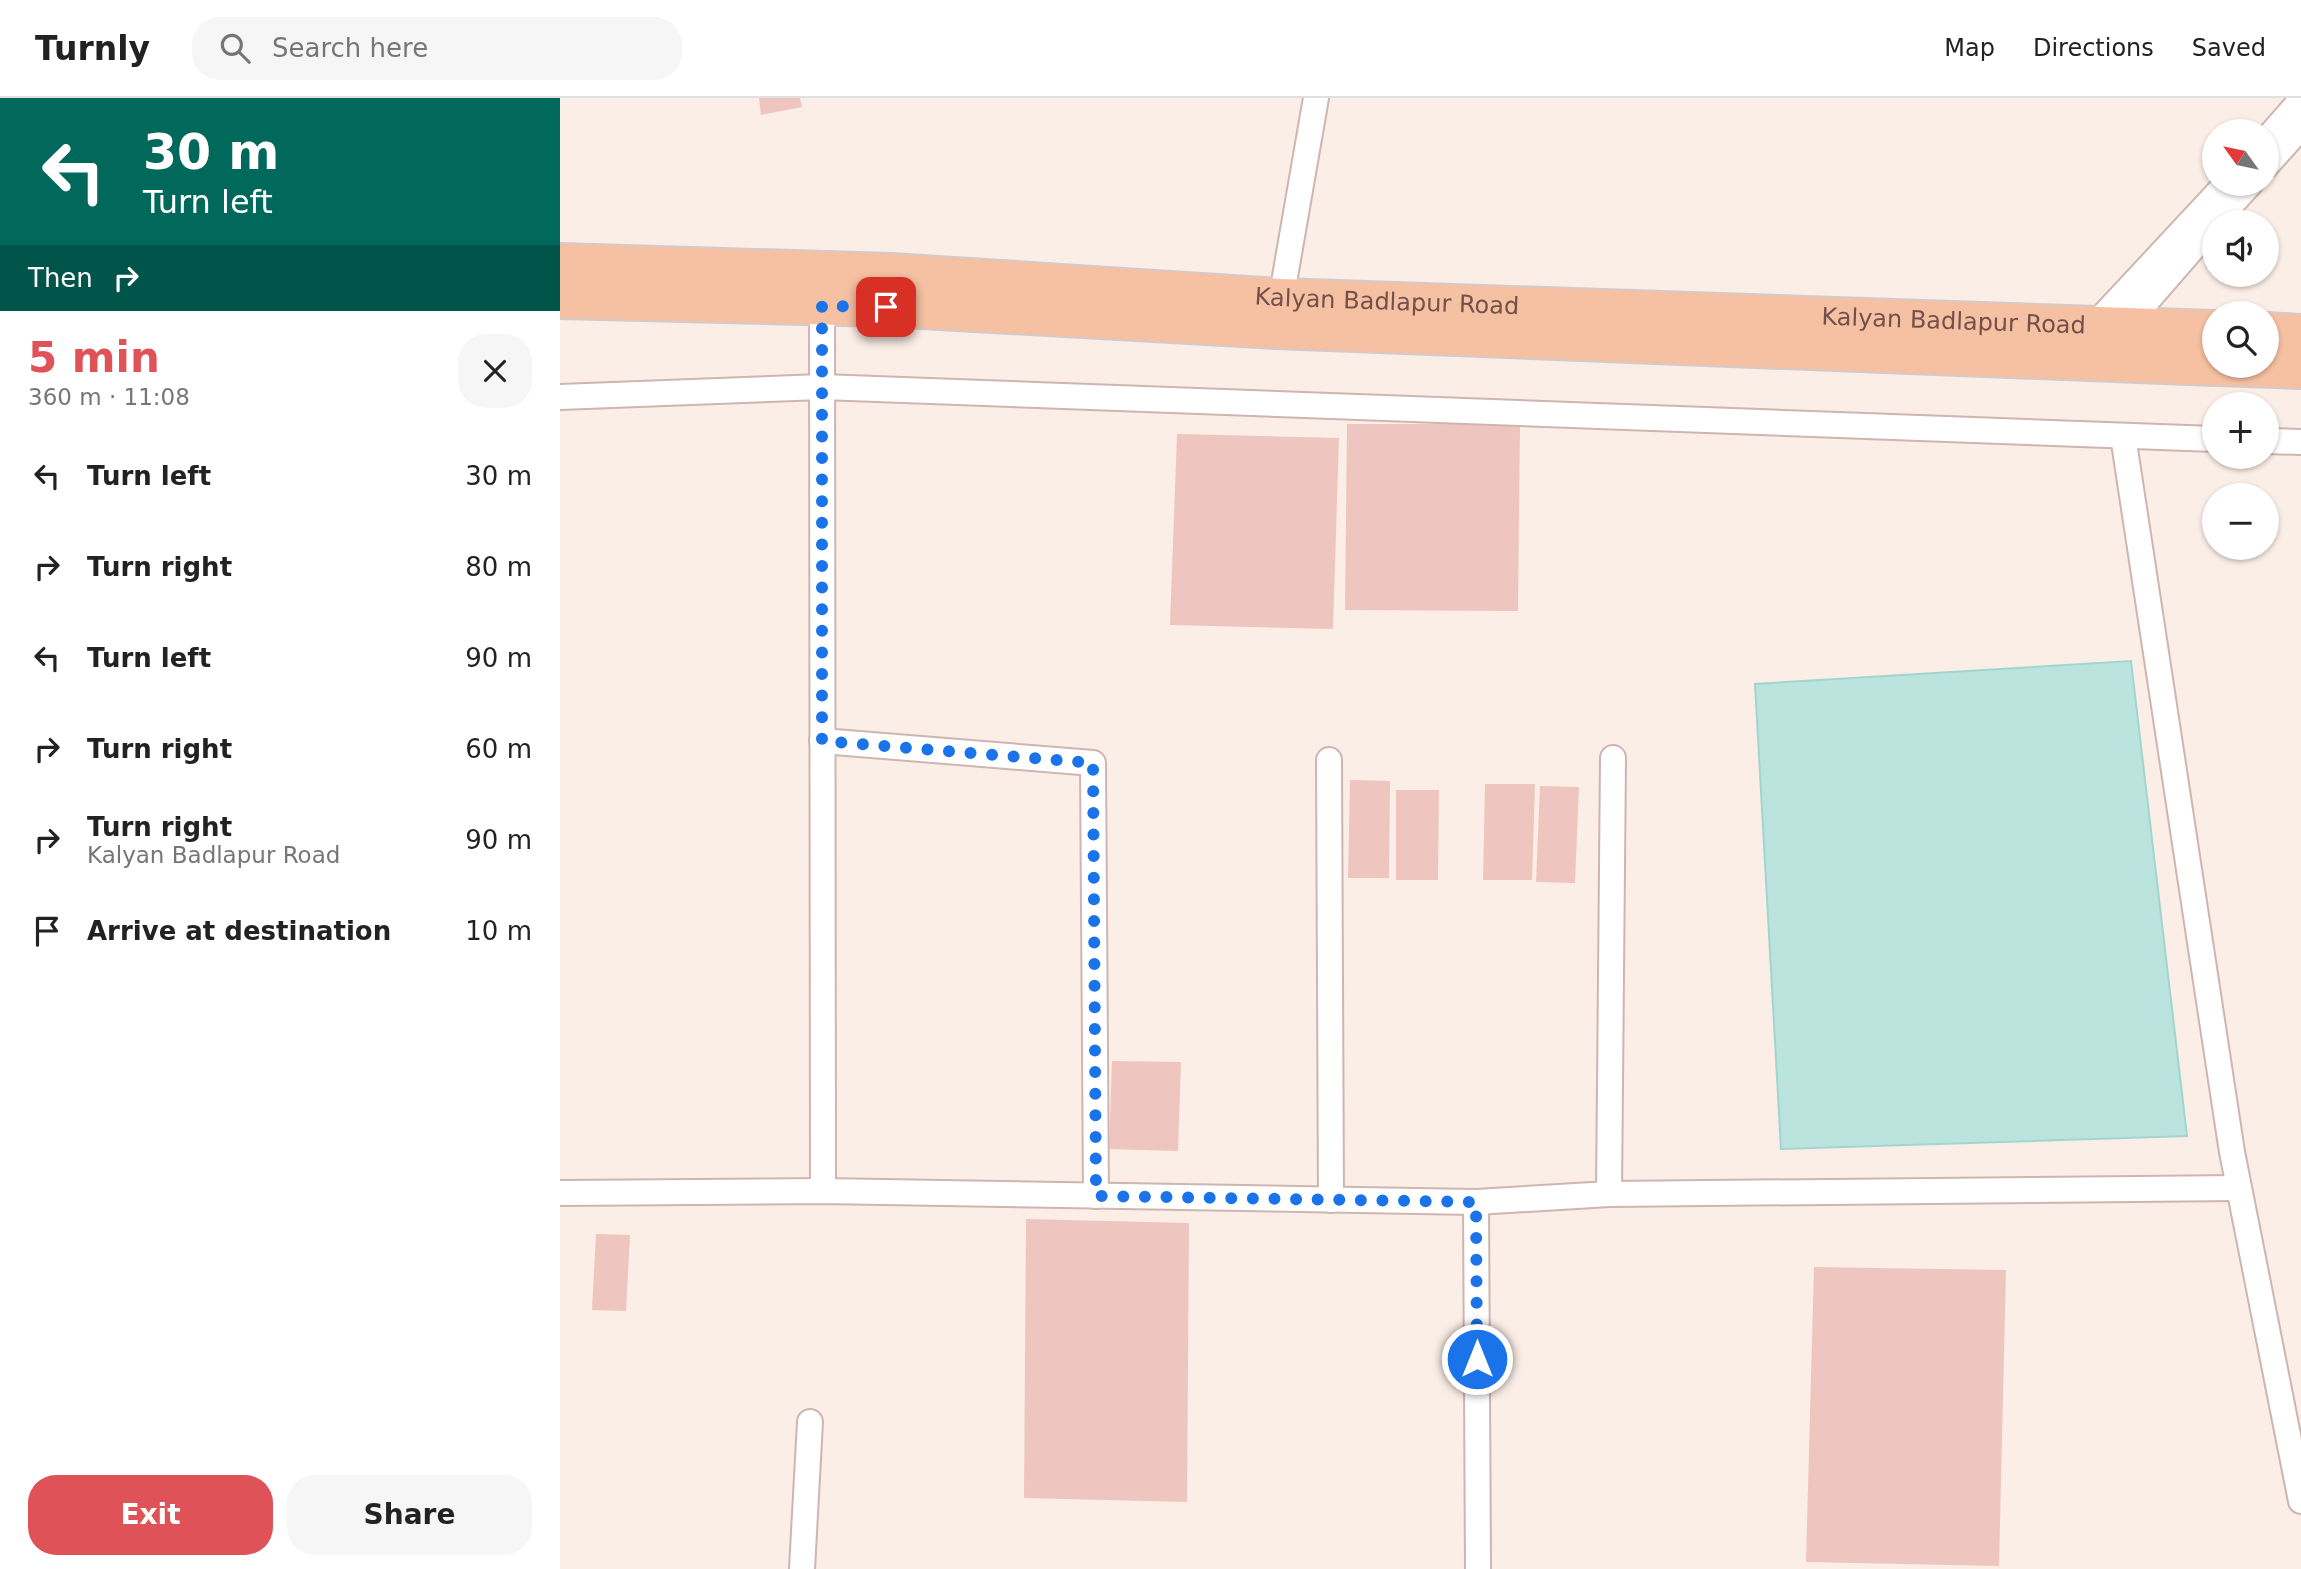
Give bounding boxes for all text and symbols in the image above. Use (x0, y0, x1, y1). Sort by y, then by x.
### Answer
search box (192, 17, 682, 80)
text: Turnly (35, 29, 150, 68)
icon: search (216, 29, 254, 67)
text: Search here (272, 33, 428, 63)
text: Map (1944, 34, 1995, 62)
text: Directions (2033, 34, 2154, 62)
text: Saved (2192, 34, 2266, 62)
north arrow (2202, 119, 2278, 196)
map controls (2202, 119, 2279, 560)
text: 30 m (143, 124, 279, 181)
icon: left (28, 126, 119, 217)
text: Turn left (143, 183, 273, 221)
button: sound (2202, 210, 2279, 287)
icon: right (107, 259, 145, 297)
text: Then (28, 263, 93, 293)
pin (856, 277, 916, 337)
street label: Kalyan Badlapur Road (1254, 282, 1520, 320)
icon: arrive (867, 288, 905, 326)
button: search (2202, 301, 2279, 378)
street label: Kalyan Badlapur Road (1821, 303, 2086, 340)
text: 5 min (28, 333, 160, 382)
button: close (458, 334, 532, 408)
text: 360 m · 11:08 (28, 384, 190, 410)
button: + (2202, 392, 2279, 469)
icon: left (28, 457, 66, 495)
text: Turn left (87, 461, 211, 491)
text: 30 m (465, 461, 532, 491)
button: − (2202, 483, 2279, 560)
icon: right (28, 548, 66, 586)
text: Turn right (87, 552, 232, 582)
text: 80 m (465, 552, 532, 582)
icon: left (28, 639, 66, 677)
text: Turn left (87, 643, 211, 673)
text: 90 m (465, 643, 532, 673)
icon: right (28, 730, 66, 768)
text: Turn right (87, 734, 232, 764)
text: 60 m (465, 734, 532, 764)
text: Turn right (87, 812, 232, 842)
icon: right (28, 821, 66, 859)
text: 90 m (465, 825, 532, 855)
text: Kalyan Badlapur Road (87, 842, 340, 868)
icon: arrive (28, 912, 66, 950)
text: Arrive at destination (87, 916, 391, 946)
text: 10 m (465, 916, 532, 946)
position arrow (1440, 1322, 1514, 1396)
button: Exit (28, 1475, 273, 1555)
button: Share (287, 1475, 532, 1555)

